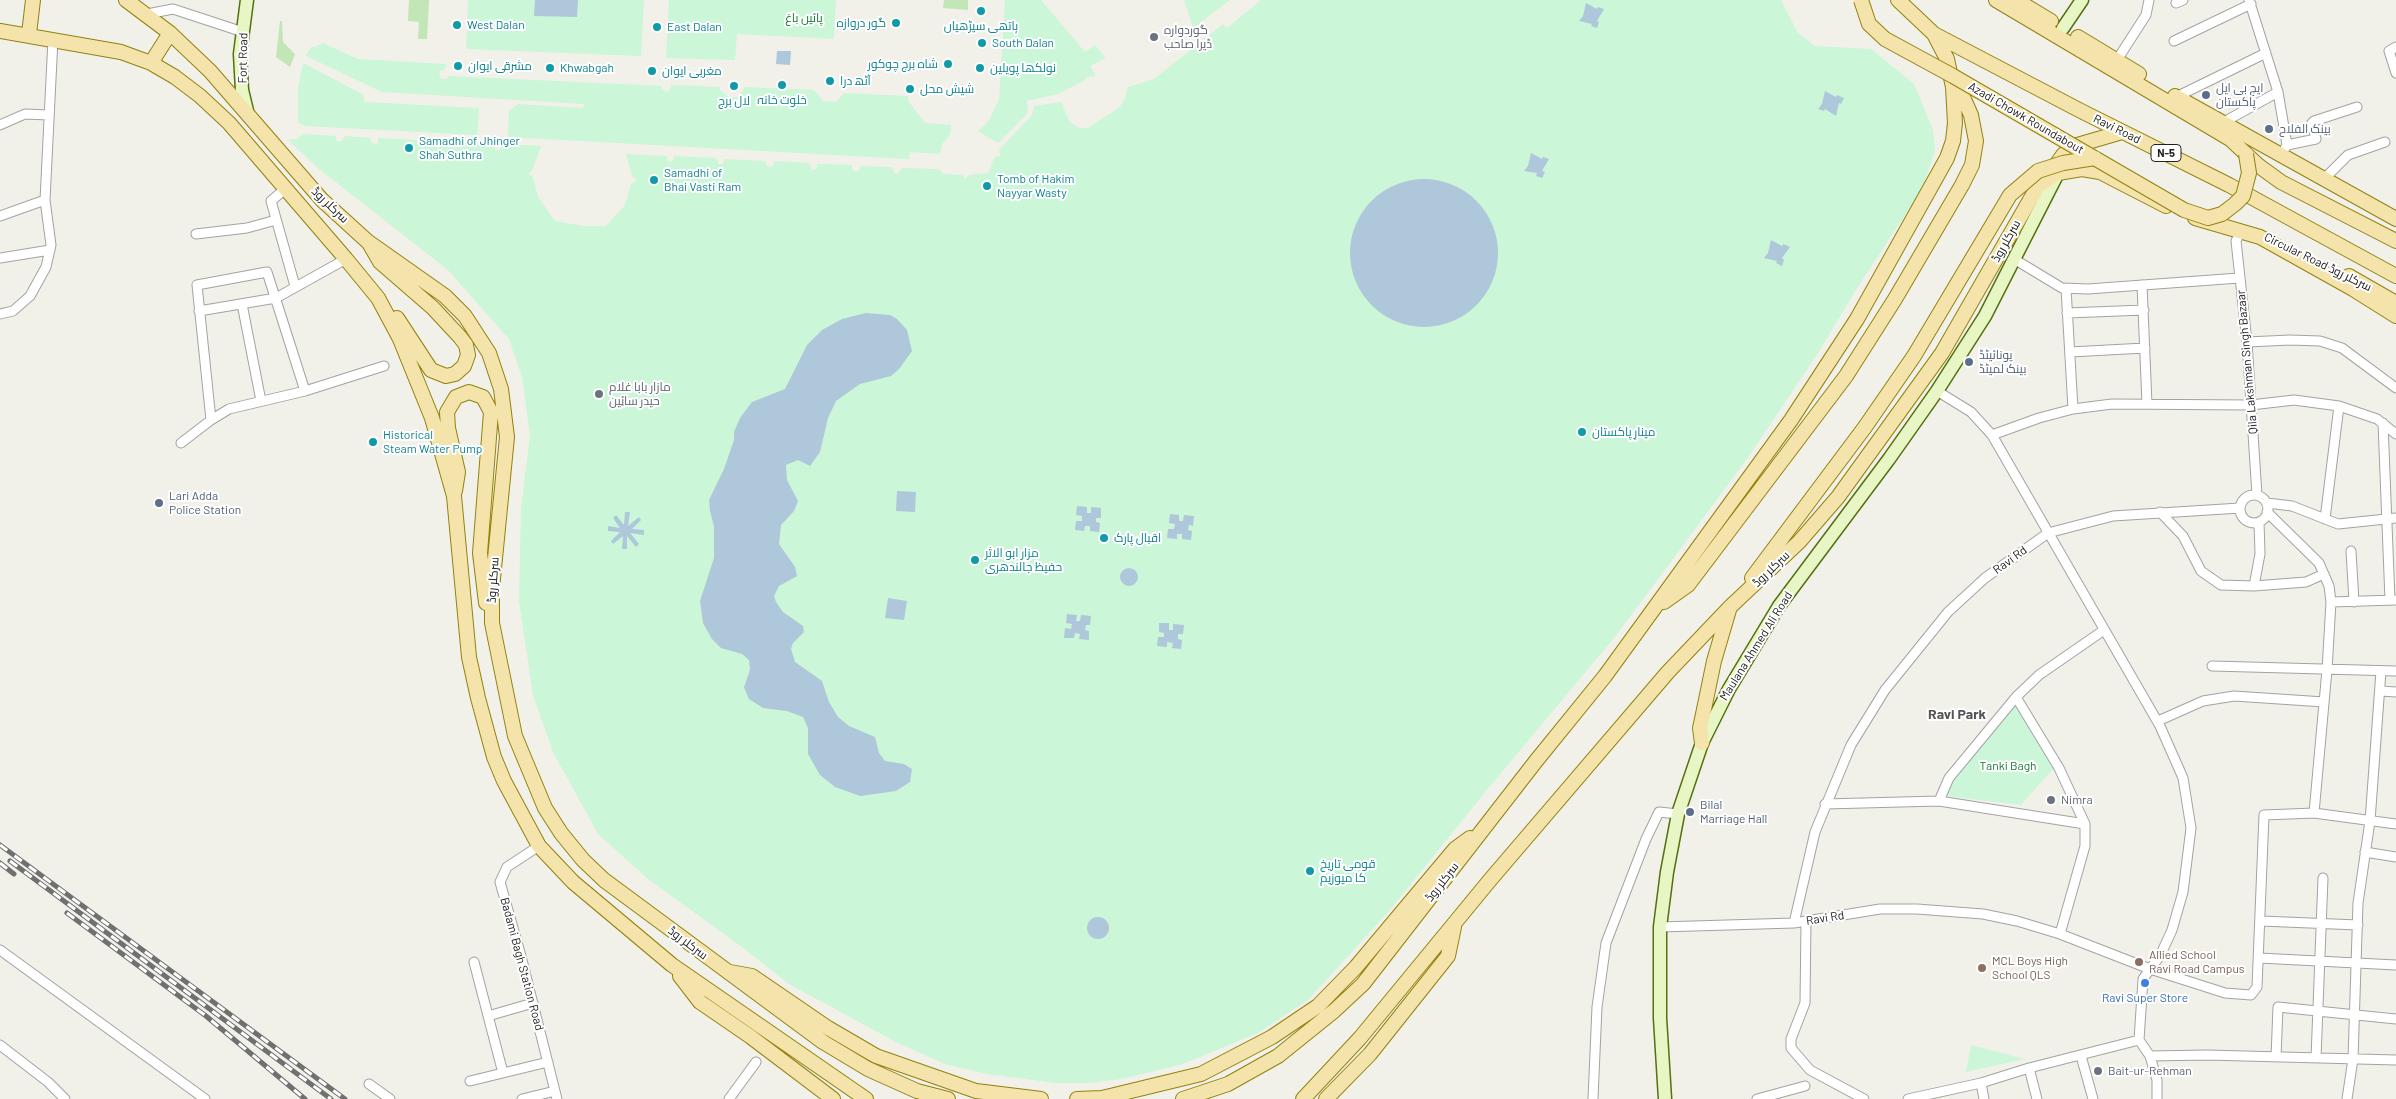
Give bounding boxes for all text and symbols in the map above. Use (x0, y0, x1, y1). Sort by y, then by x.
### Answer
marker: ہاتھی سیڑھیاں (975, 5, 987, 17)
park label: پائیں باغ (785, 11, 823, 25)
place label: گور دروازہ (837, 16, 886, 30)
marker: گور دروازہ (890, 17, 902, 29)
place label: West Dalan (467, 18, 525, 32)
marker: West Dalan (451, 19, 463, 31)
place label: ہاتھی سیڑھیاں (944, 19, 1018, 33)
place label: East Dalan (667, 20, 722, 34)
marker: East Dalan (651, 21, 663, 33)
place label: گوردوارہ ڈیرا صاحب (1164, 23, 1212, 51)
marker: گوردوارہ ڈیرا صاحب (1148, 31, 1160, 43)
street label: Fort Road (235, 33, 251, 83)
place label: South Dalan (992, 36, 1054, 50)
marker: South Dalan (976, 37, 988, 49)
place label: شاہ برج چوکور (868, 57, 938, 71)
marker: شاہ برج چوکور (942, 58, 954, 70)
place label: مشرقی ایوان (468, 59, 532, 73)
marker: مشرقی ایوان (452, 60, 464, 72)
place label: Khwabgah (560, 61, 614, 75)
place label: نولکھا پویلین (990, 61, 1056, 75)
marker: Khwabgah (544, 62, 556, 74)
marker: نولکھا پویلین (974, 62, 986, 74)
place label: مغربی ایوان (662, 64, 722, 78)
marker: مغربی ایوان (646, 65, 658, 77)
place label: آٹھ درا (840, 74, 871, 88)
marker: آٹھ درا (824, 75, 836, 87)
marker: خلوت خانہ (776, 79, 788, 91)
street label: Azadi Chowk Roundabout (1966, 79, 2086, 157)
marker: لال برج (728, 80, 740, 92)
place label: ایچ بی ایل پاکستان (2216, 81, 2263, 109)
place label: شیش محل (920, 82, 974, 96)
marker: شیش محل (904, 83, 916, 95)
marker: ایچ بی ایل پاکستان (2200, 89, 2212, 101)
place label: خلوت خانہ (757, 93, 807, 107)
place label: لال برج (718, 94, 750, 108)
street label: Ravi Road (2091, 111, 2143, 147)
place label: بینک الفلاح (2279, 122, 2331, 136)
marker: بینک الفلاح (2263, 123, 2275, 135)
place label: Samadhi of Jhinger Shah Suthra (419, 134, 520, 162)
marker: Samadhi of Jhinger Shah Suthra (403, 142, 415, 154)
road number: N-5 (2151, 144, 2181, 162)
place label: Samadhi of Bhai Vasti Ram (664, 166, 741, 194)
place label: Tomb of Hakim Nayyar Wasty (997, 172, 1075, 200)
marker: Samadhi of Bhai Vasti Ram (648, 174, 660, 186)
marker: Tomb of Hakim Nayyar Wasty (981, 180, 993, 192)
street label: سرکلر روڈ (308, 184, 352, 226)
street label: سرکلر روڈ (1989, 217, 2023, 265)
street label: Circular Road سرکلر روڈ (2262, 230, 2374, 294)
street label: Qila Lakshman Singh Bazaar (2234, 289, 2260, 435)
place label: یونائیٹڈ بینک لمیٹڈ (1979, 348, 2026, 376)
marker: یونائیٹڈ بینک لمیٹڈ (1963, 356, 1975, 368)
place label: مازار بابا غلام حیدر سائِین (609, 380, 671, 408)
marker: مازار بابا غلام حیدر سائِین (593, 388, 605, 400)
place label: مینارِ پاکستان (1592, 425, 1655, 439)
marker: مینارِ پاکستان (1576, 426, 1588, 438)
place label: Historical Steam Water Pump (383, 428, 482, 456)
marker: Historical Steam Water Pump (367, 436, 379, 448)
place label: Lari Adda Police Station (169, 489, 241, 517)
marker: Lari Adda Police Station (153, 497, 165, 509)
place label: اقبال پارک (1114, 531, 1161, 545)
marker: اقبال پارک (1098, 532, 1110, 544)
street label: Ravi Rd (1990, 543, 2030, 577)
place label: مزار ابو الاثر حفیظ جالندھری (985, 546, 1062, 574)
street label: سرکلر روڈ (1749, 548, 1793, 590)
marker: مزار ابو الاثر حفیظ جالندھری (969, 554, 981, 566)
street label: سرکلر روڈ (484, 557, 502, 603)
street label: Maulana Ahmed Ali Road (1717, 589, 1795, 703)
district label: Ravi Park (1928, 706, 1986, 722)
park label: Tanki Bagh (1979, 759, 2037, 773)
place label: Nimra (2061, 793, 2093, 807)
marker: Nimra (2045, 794, 2057, 806)
place label: Bilal Marriage Hall (1700, 798, 1767, 826)
marker: Bilal Marriage Hall (1684, 806, 1696, 818)
place label: قومی تاریخ کا میوزیم (1320, 857, 1376, 885)
street label: سرکلر روڈ (1422, 859, 1462, 905)
marker: قومی تاریخ کا میوزیم (1304, 865, 1316, 877)
street label: Badami Bagh Station Road (497, 896, 547, 1032)
street label: Ravi Rd (1805, 908, 1845, 928)
street label: سرکلر روڈ (665, 923, 711, 963)
place label: Allied School Ravi Road Campus (2149, 948, 2245, 976)
place label: MCL Boys High School QLS (1992, 954, 2068, 982)
marker: Allied School Ravi Road Campus (2133, 956, 2145, 968)
marker: MCL Boys High School QLS (1976, 962, 1988, 974)
marker: Ravi Super Store (2139, 977, 2151, 989)
place label: Ravi Super Store (2102, 991, 2188, 1005)
place label: Bait-ur-Rehman (2108, 1064, 2192, 1078)
marker: Bait-ur-Rehman (2092, 1065, 2104, 1077)

